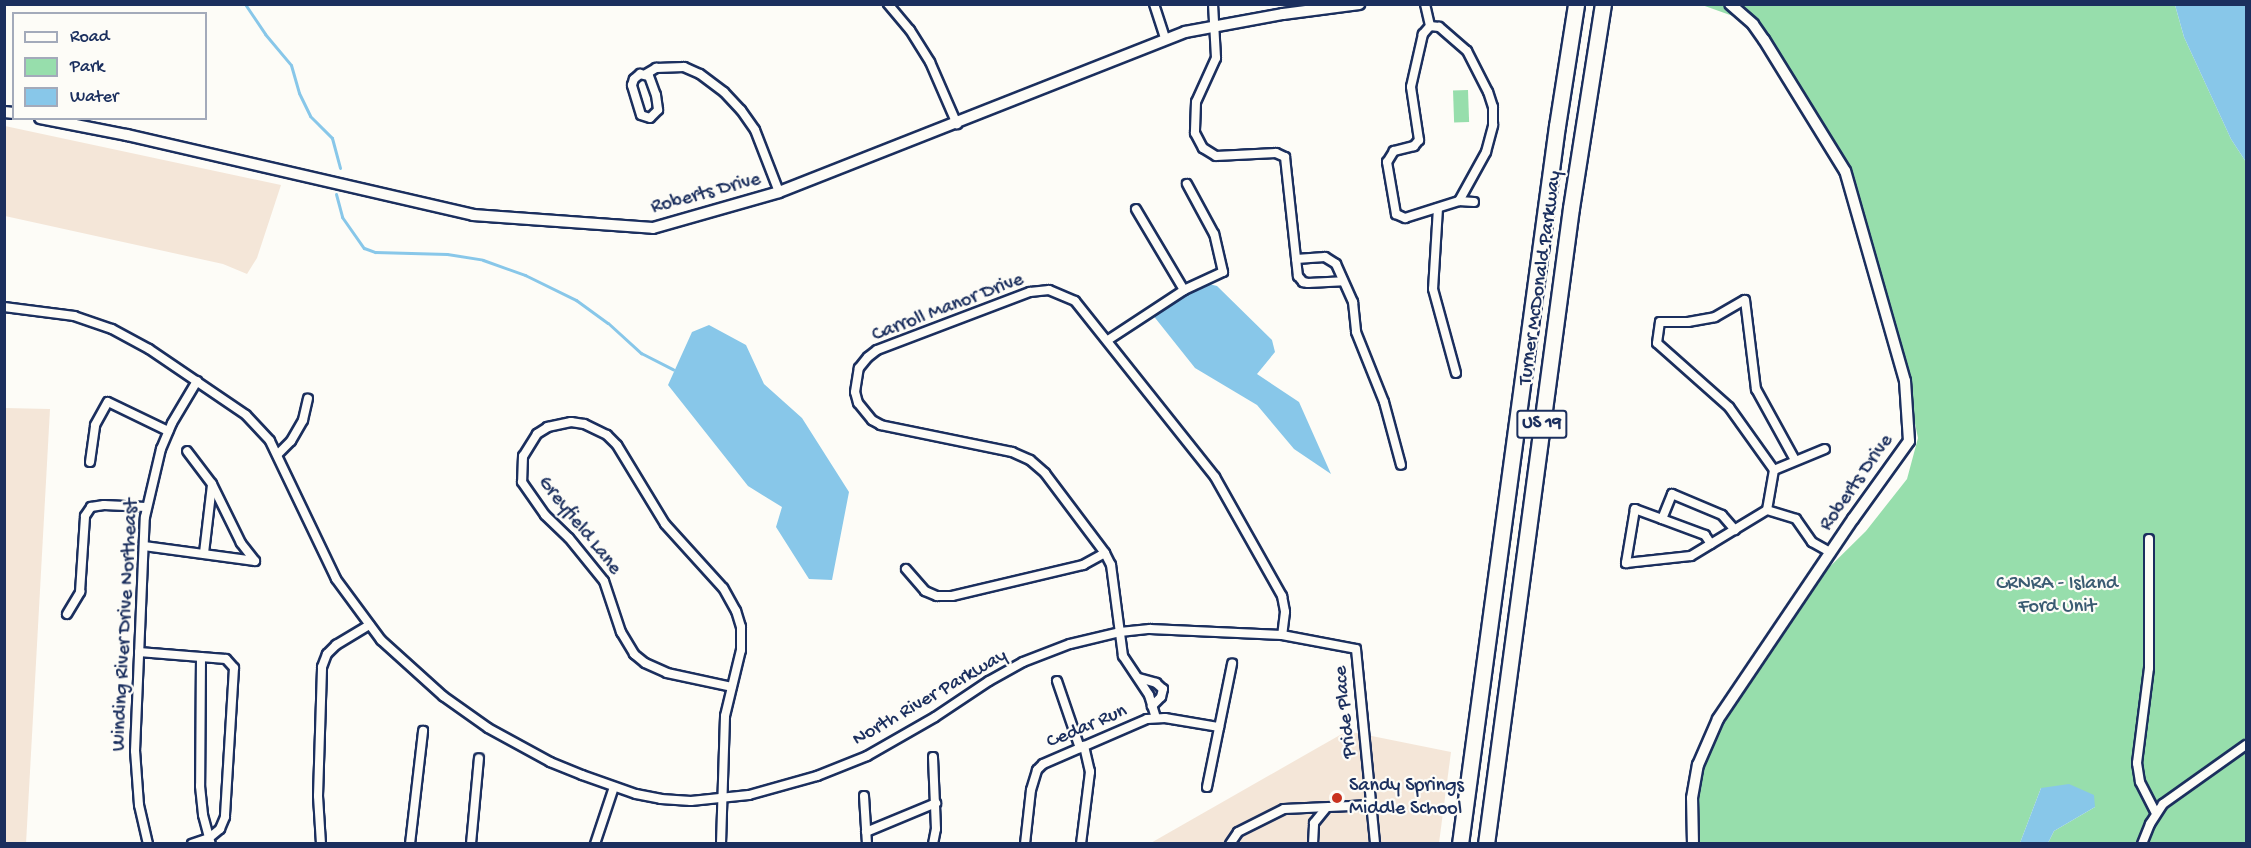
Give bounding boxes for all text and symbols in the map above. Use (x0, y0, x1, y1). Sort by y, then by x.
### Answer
legend (12, 12, 207, 120)
text: Road (70, 27, 109, 48)
text: Park (70, 57, 104, 78)
text: Water (70, 87, 118, 108)
street label: Roberts Drive (648, 168, 764, 220)
street label: Turner McDonald Parkway (1514, 169, 1568, 387)
street label: Carroll Manor Drive (869, 268, 1027, 348)
road number: US 19 (1515, 409, 1569, 439)
street label: Roberts Drive (1815, 430, 1899, 536)
street label: Greyfield Lane (532, 472, 626, 580)
street label: Winding River Drive Northeast (107, 498, 145, 752)
park label: CRNRA - Island Ford Unit (1996, 572, 2118, 619)
street label: North River Parkway (848, 644, 1012, 752)
street label: Pride Place (1329, 665, 1363, 759)
street label: Cedar Run (1043, 699, 1131, 755)
place label: Sandy Springs Middle School (1349, 774, 1464, 821)
marker: Sandy Springs Middle School (1330, 791, 1344, 805)

